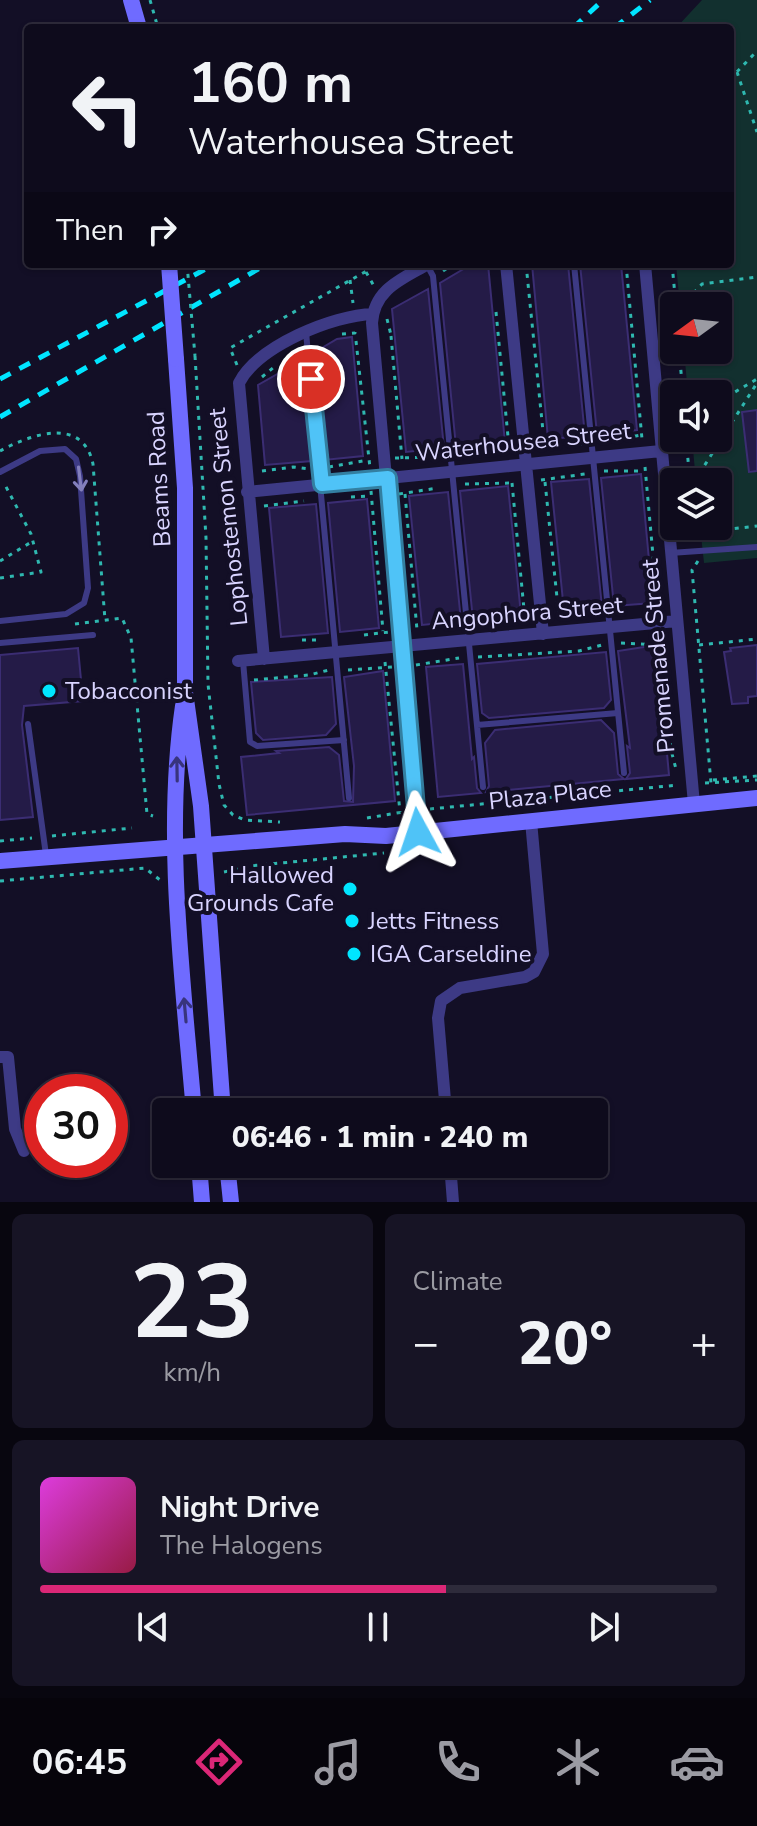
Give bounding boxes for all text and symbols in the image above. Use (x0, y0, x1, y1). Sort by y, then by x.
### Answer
text: 160 m (188, 45, 353, 122)
icon: left (56, 56, 160, 160)
text: Waterhousea Street (188, 118, 513, 167)
icon: right (140, 208, 184, 252)
text: Then (56, 210, 124, 251)
north arrow (660, 292, 732, 364)
map controls (660, 292, 732, 540)
pin (277, 345, 345, 413)
icon: arrive (289, 357, 333, 401)
button: sound (660, 380, 732, 452)
street label: Lophostemon Street (201, 406, 255, 628)
street label: Beams Road (139, 410, 179, 548)
street label: Waterhousea Street (414, 415, 633, 469)
one-way arrow (73, 466, 88, 491)
button: layers (660, 468, 732, 540)
street label: Promenade Street (634, 557, 682, 754)
street label: Angophora Street (430, 589, 625, 637)
place label: Tobacconist (65, 675, 192, 707)
marker: Tobacconist (40, 682, 58, 700)
one-way arrow (170, 756, 185, 783)
street label: Plaza Place (487, 773, 613, 817)
position arrow (376, 790, 460, 874)
place label: Hallowed Grounds Cafe (187, 859, 334, 919)
marker: Hallowed Grounds Cafe (341, 880, 359, 898)
place label: Jetts Fitness (367, 905, 499, 937)
marker: Jetts Fitness (343, 912, 361, 930)
place label: IGA Carseldine (370, 938, 531, 970)
marker: IGA Carseldine (345, 945, 363, 963)
one-way arrow (178, 997, 193, 1024)
speed limit sign: 30 (24, 1074, 128, 1178)
text: 06:46 · 1 min · 240 m (232, 1117, 528, 1158)
text: 23 (130, 1232, 255, 1374)
text: Climate (413, 1264, 503, 1299)
text: 20° (517, 1303, 612, 1385)
text: − (413, 1314, 439, 1374)
text: + (691, 1314, 717, 1374)
text: km/h (164, 1355, 221, 1390)
text: Night Drive (160, 1487, 319, 1528)
text: The Halogens (160, 1528, 323, 1563)
icon: previous (131, 1605, 175, 1649)
icon: pause (356, 1605, 400, 1649)
icon: next (582, 1605, 626, 1649)
icon: directions (191, 1734, 247, 1790)
icon: music (310, 1734, 366, 1790)
icon: phone (430, 1734, 486, 1790)
icon: climate (550, 1734, 606, 1790)
icon: car (669, 1734, 725, 1790)
text: 06:45 (32, 1738, 127, 1787)

